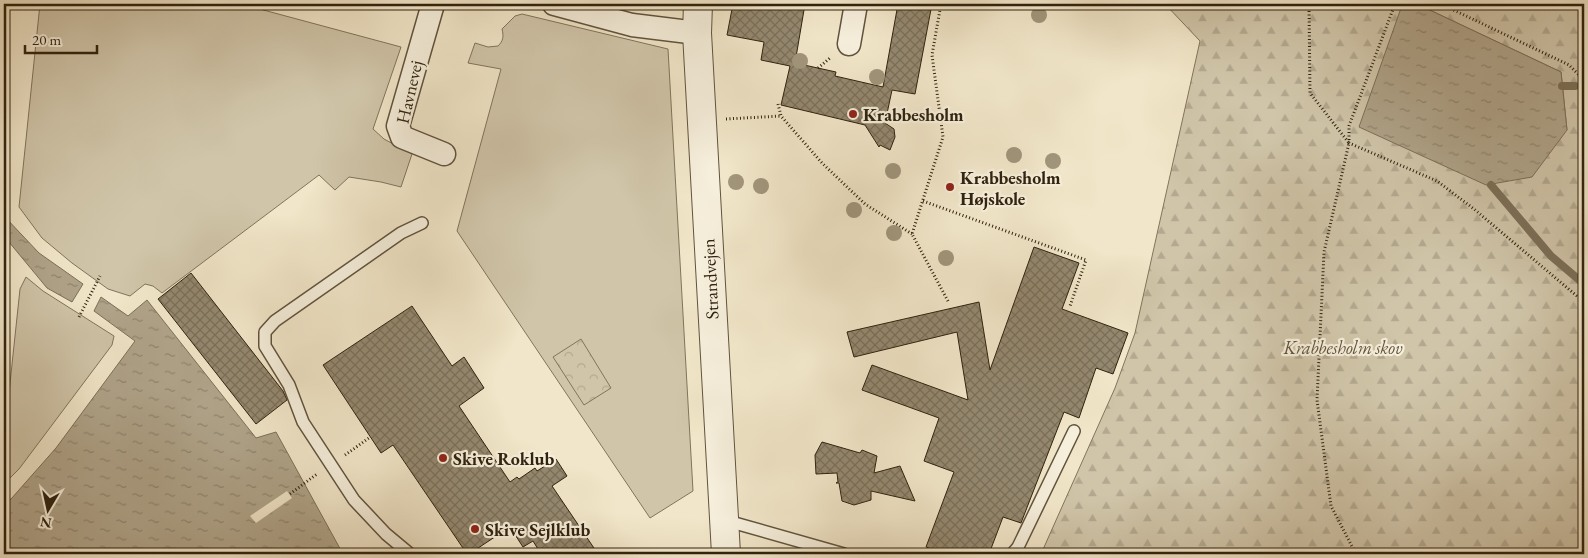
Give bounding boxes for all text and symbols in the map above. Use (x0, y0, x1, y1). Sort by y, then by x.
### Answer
scale bar (25, 22, 98, 54)
text: 20 m (32, 30, 61, 49)
street label: Havnevej (391, 58, 427, 126)
place label: Krabbesholm (863, 103, 964, 126)
marker: Krabbesholm (847, 108, 859, 120)
place label: Krabbesholm Højskole (960, 166, 1061, 210)
marker: Krabbesholm Højskole (944, 181, 956, 193)
street label: Strandvejen (696, 238, 724, 320)
park label: Krabbesholm skov (1282, 336, 1403, 359)
place label: Skive Roklub (453, 447, 554, 470)
marker: Skive Roklub (437, 452, 449, 464)
north arrow (22, 486, 72, 536)
text: N (38, 513, 53, 533)
place label: Skive Sejlklub (485, 518, 590, 541)
marker: Skive Sejlklub (469, 523, 481, 535)

